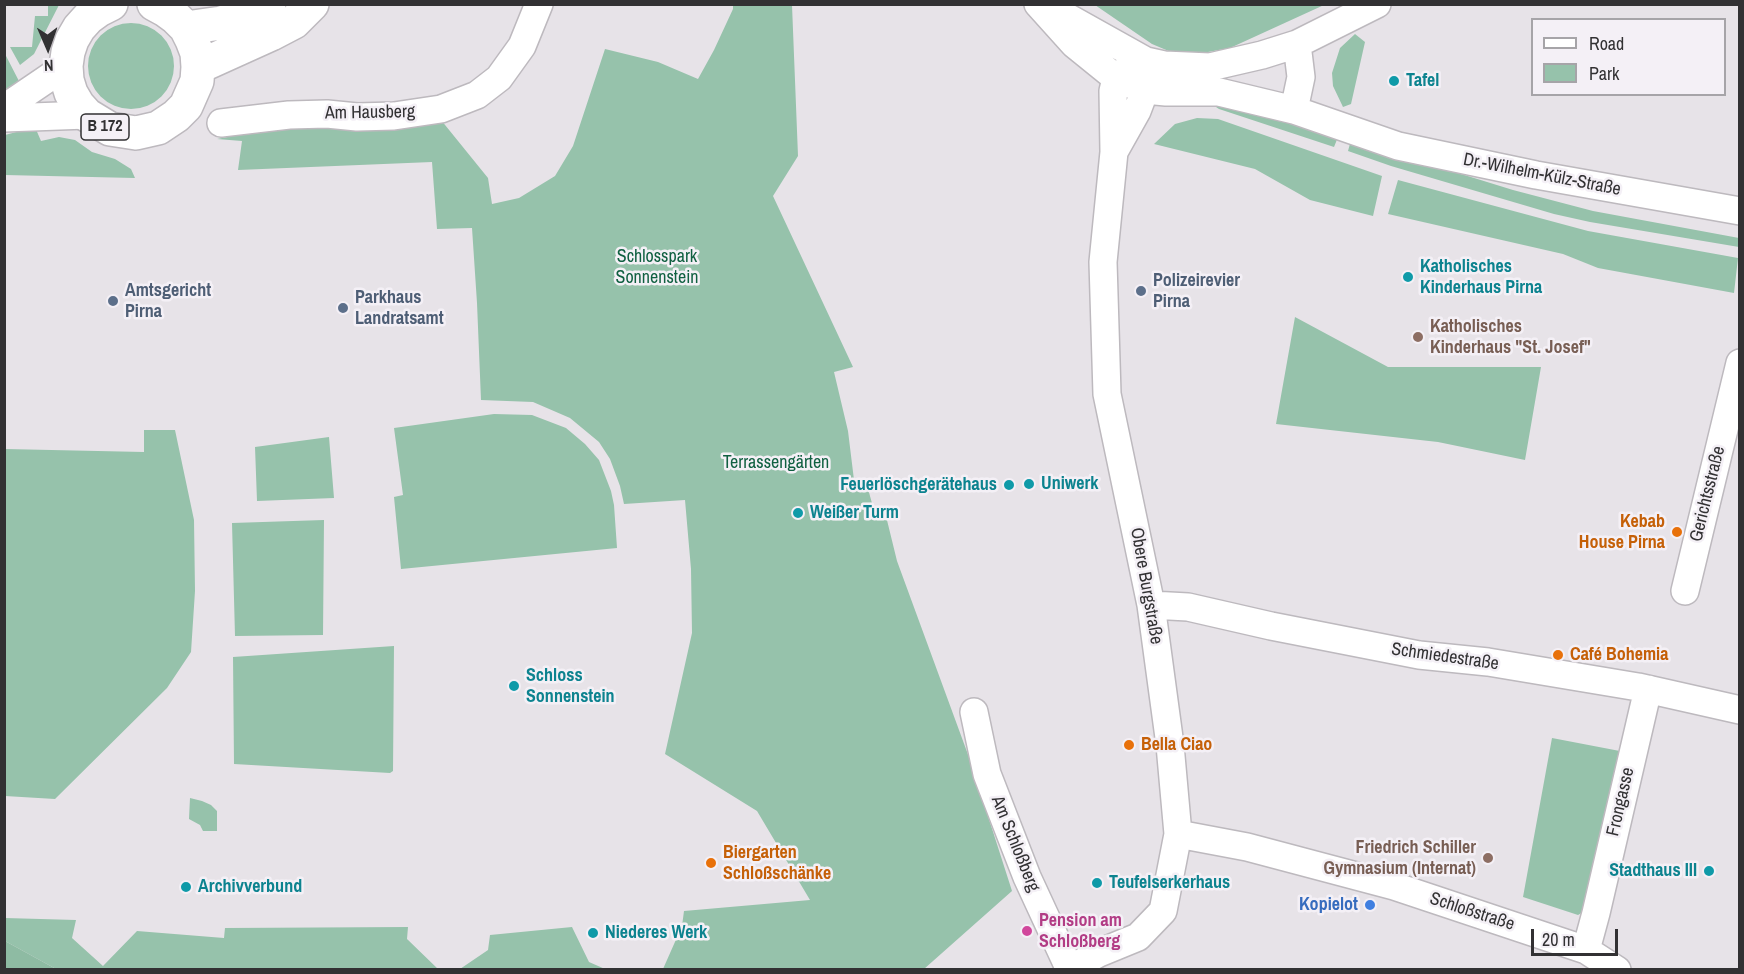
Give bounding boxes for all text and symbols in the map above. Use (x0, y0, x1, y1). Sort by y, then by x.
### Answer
north arrow (18, 18, 78, 78)
legend (1531, 18, 1726, 96)
text: Road (1589, 31, 1624, 56)
text: N (44, 55, 54, 77)
text: Park (1589, 61, 1619, 86)
place label: Tafel (1406, 70, 1439, 92)
marker: Tafel (1387, 74, 1401, 88)
street label: Am Hausberg (325, 101, 415, 125)
road number: B 172 (81, 114, 129, 140)
street label: Dr.-Wilhelm-Külz-Straße (1461, 149, 1623, 201)
park label: Schlosspark Sonnenstein (616, 246, 698, 288)
place label: Katholisches Kinderhaus Pirna (1420, 256, 1542, 298)
place label: Polizeirevier Pirna (1153, 270, 1240, 312)
marker: Katholisches Kinderhaus Pirna (1401, 270, 1415, 284)
place label: Amtsgericht Pirna (125, 280, 211, 322)
marker: Polizeirevier Pirna (1134, 284, 1148, 298)
place label: Parkhaus Landratsamt (355, 287, 444, 330)
marker: Amtsgericht Pirna (106, 294, 120, 308)
marker: Parkhaus Landratsamt (336, 301, 350, 315)
place label: Katholisches Kinderhaus "St. Josef" (1430, 316, 1591, 358)
marker: Katholisches Kinderhaus "St. Josef" (1411, 330, 1425, 344)
street label: Gerichtsstraße (1686, 444, 1730, 544)
park label: Terrassengärten (723, 452, 829, 474)
place label: Uniwerk (1041, 473, 1098, 495)
place label: Feuerlöschgerätehaus (840, 474, 997, 496)
marker: Uniwerk (1022, 477, 1036, 491)
marker: Feuerlöschgerätehaus (1002, 478, 1016, 492)
place label: Weißer Turm (810, 502, 899, 524)
marker: Weißer Turm (791, 506, 805, 520)
place label: Kebab House Pirna (1579, 511, 1665, 554)
marker: Kebab House Pirna (1670, 525, 1684, 539)
street label: Obere Burgstraße (1125, 526, 1167, 646)
street label: Schmiedestraße (1390, 639, 1500, 675)
place label: Café Bohemia (1570, 644, 1668, 666)
marker: Café Bohemia (1551, 648, 1565, 662)
place label: Schloss Sonnenstein (526, 665, 615, 708)
marker: Schloss Sonnenstein (507, 679, 521, 693)
place label: Bella Ciao (1141, 734, 1212, 756)
marker: Bella Ciao (1122, 738, 1136, 752)
street label: Frongasse (1603, 766, 1639, 838)
street label: Am Schloßberg (986, 793, 1044, 895)
place label: Friedrich Schiller Gymnasium (Internat) (1323, 837, 1476, 880)
place label: Biergarten Schloßschänke (723, 842, 831, 884)
marker: Friedrich Schiller Gymnasium (Internat) (1481, 851, 1495, 865)
marker: Biergarten Schloßschänke (704, 856, 718, 870)
place label: Stadthaus III (1609, 860, 1697, 882)
marker: Stadthaus III (1702, 864, 1716, 878)
place label: Teufelserkerhaus (1109, 872, 1230, 894)
place label: Archivverbund (198, 876, 302, 898)
marker: Teufelserkerhaus (1090, 876, 1104, 890)
marker: Archivverbund (179, 880, 193, 894)
street label: Schloßstraße (1427, 888, 1517, 936)
place label: Kopielot (1299, 894, 1358, 916)
marker: Kopielot (1363, 898, 1377, 912)
place label: Pension am Schloßberg (1039, 910, 1122, 952)
scale bar (1534, 917, 1621, 955)
place label: Niederes Werk (605, 922, 707, 944)
marker: Pension am Schloßberg (1020, 924, 1034, 938)
marker: Niederes Werk (586, 926, 600, 940)
text: 20 m (1542, 927, 1575, 952)

